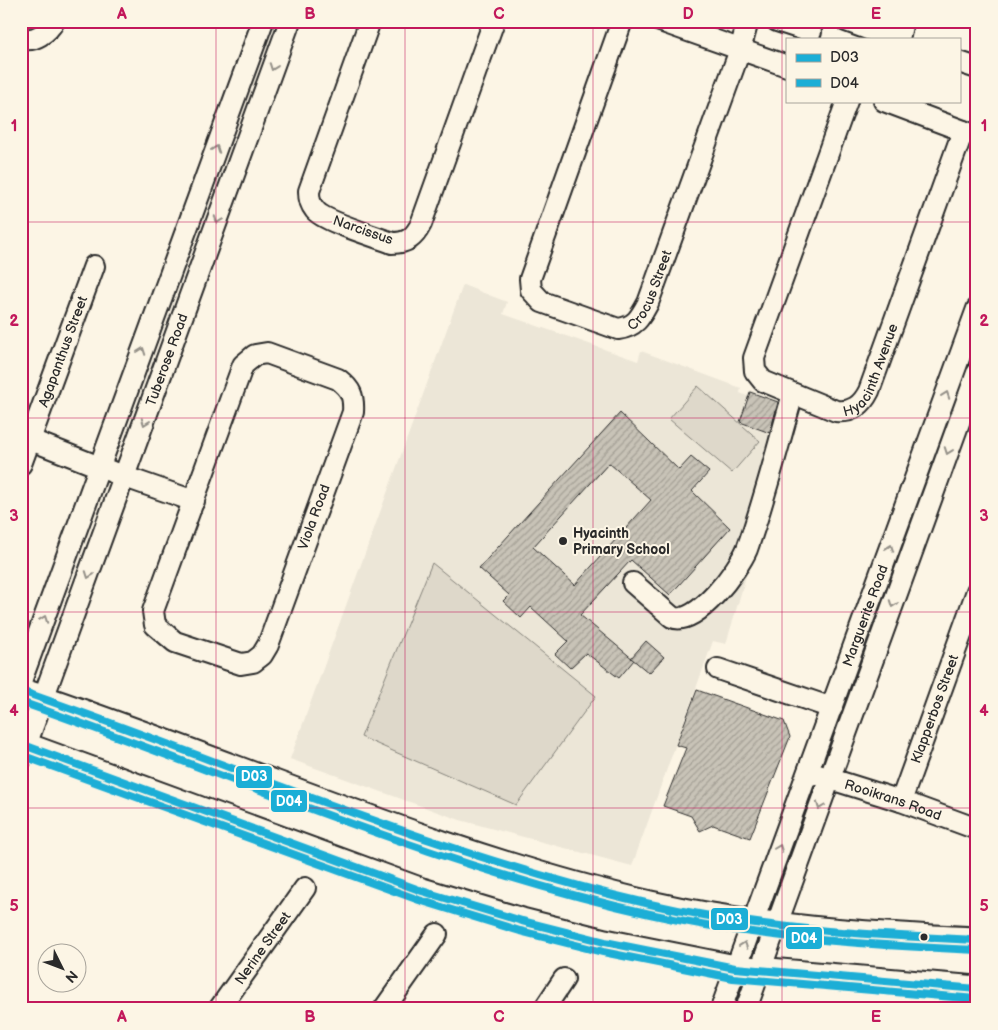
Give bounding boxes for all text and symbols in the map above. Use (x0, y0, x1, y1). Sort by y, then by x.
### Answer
text: A (116, 5, 127, 24)
text: B (304, 5, 316, 24)
text: C (493, 5, 505, 24)
text: D (682, 5, 694, 24)
text: E (871, 5, 881, 24)
legend (786, 38, 960, 102)
text: D03 (830, 48, 859, 67)
one-way arrow (269, 62, 279, 71)
text: D04 (830, 74, 859, 93)
text: 1 (11, 117, 17, 136)
text: 1 (981, 117, 987, 136)
one-way arrow (210, 145, 220, 154)
street label: Narcissus (331, 212, 395, 248)
one-way arrow (214, 215, 224, 224)
street label: Crocus Street (624, 247, 675, 334)
street label: Agapanthus Street (34, 293, 91, 409)
street label: Tuberose Road (142, 311, 191, 408)
text: 2 (9, 312, 19, 331)
text: 2 (979, 312, 989, 331)
street label: Hyacinth Avenue (841, 321, 901, 420)
one-way arrow (136, 347, 146, 356)
one-way arrow (940, 391, 950, 400)
one-way arrow (141, 417, 151, 426)
one-way arrow (944, 447, 954, 455)
street label: Viola Road (294, 482, 334, 552)
text: 3 (9, 507, 19, 526)
text: 3 (979, 507, 989, 526)
place label: Hyacinth Primary School (573, 525, 670, 558)
marker: Hyacinth Primary School (557, 535, 569, 547)
one-way arrow (884, 544, 894, 553)
street label: Marguerite Road (839, 562, 891, 669)
one-way arrow (85, 570, 95, 579)
one-way arrow (889, 599, 899, 608)
one-way arrow (38, 615, 48, 623)
street label: Klapperbos Street (907, 652, 962, 766)
text: 4 (9, 702, 19, 721)
text: 4 (979, 702, 989, 721)
line badge: D03 (235, 765, 273, 789)
text: D03 (241, 768, 267, 785)
street label: Rooikrans Road (843, 775, 944, 824)
line badge: D04 (270, 789, 308, 813)
text: D04 (276, 793, 303, 810)
one-way arrow (816, 802, 826, 810)
one-way arrow (773, 844, 783, 853)
text: 5 (9, 897, 19, 916)
text: 5 (979, 897, 989, 916)
line badge: D03 (710, 907, 749, 931)
street label: Nerine Street (231, 908, 295, 988)
text: D03 (716, 911, 742, 928)
line badge: D04 (785, 926, 823, 950)
text: D04 (791, 930, 818, 947)
unlabelled marker (919, 932, 929, 942)
one-way arrow (738, 941, 748, 950)
north arrow (38, 942, 88, 992)
text: N (61, 967, 81, 986)
text: A (116, 1008, 127, 1027)
text: B (304, 1008, 316, 1027)
text: C (493, 1008, 505, 1027)
text: D (682, 1008, 694, 1027)
text: E (871, 1008, 881, 1027)

